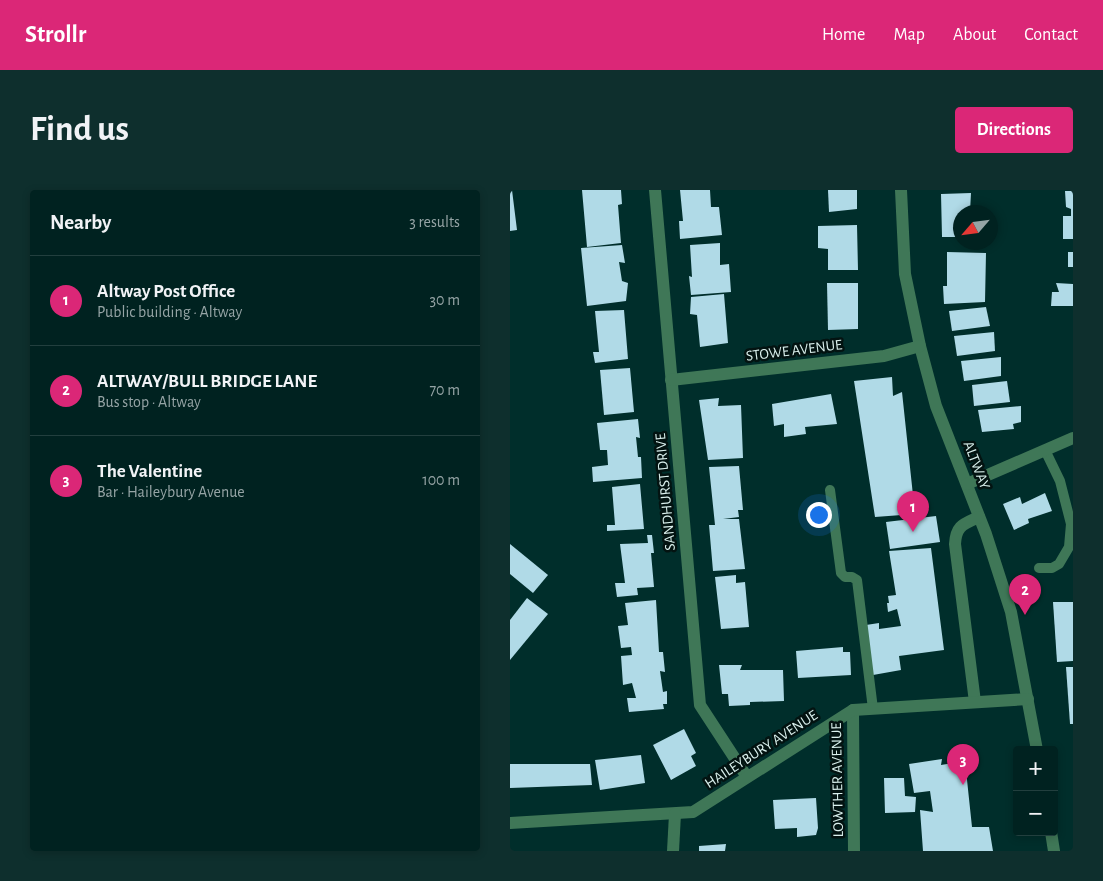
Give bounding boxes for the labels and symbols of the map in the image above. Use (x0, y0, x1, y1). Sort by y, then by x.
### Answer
north arrow (953, 205, 998, 250)
street label: STOWE AVENUE (745, 337, 843, 364)
street label: SANDHURST DRIVE (653, 433, 678, 551)
street label: ALTWAY (960, 439, 993, 491)
pin: 1 (897, 491, 929, 532)
your location (806, 502, 832, 528)
pin: 2 (1009, 574, 1041, 615)
street label: HAILEYBURY AVENUE (702, 707, 820, 791)
street label: LOWTHER AVENUE (829, 722, 846, 838)
pin: 3 (947, 744, 979, 785)

